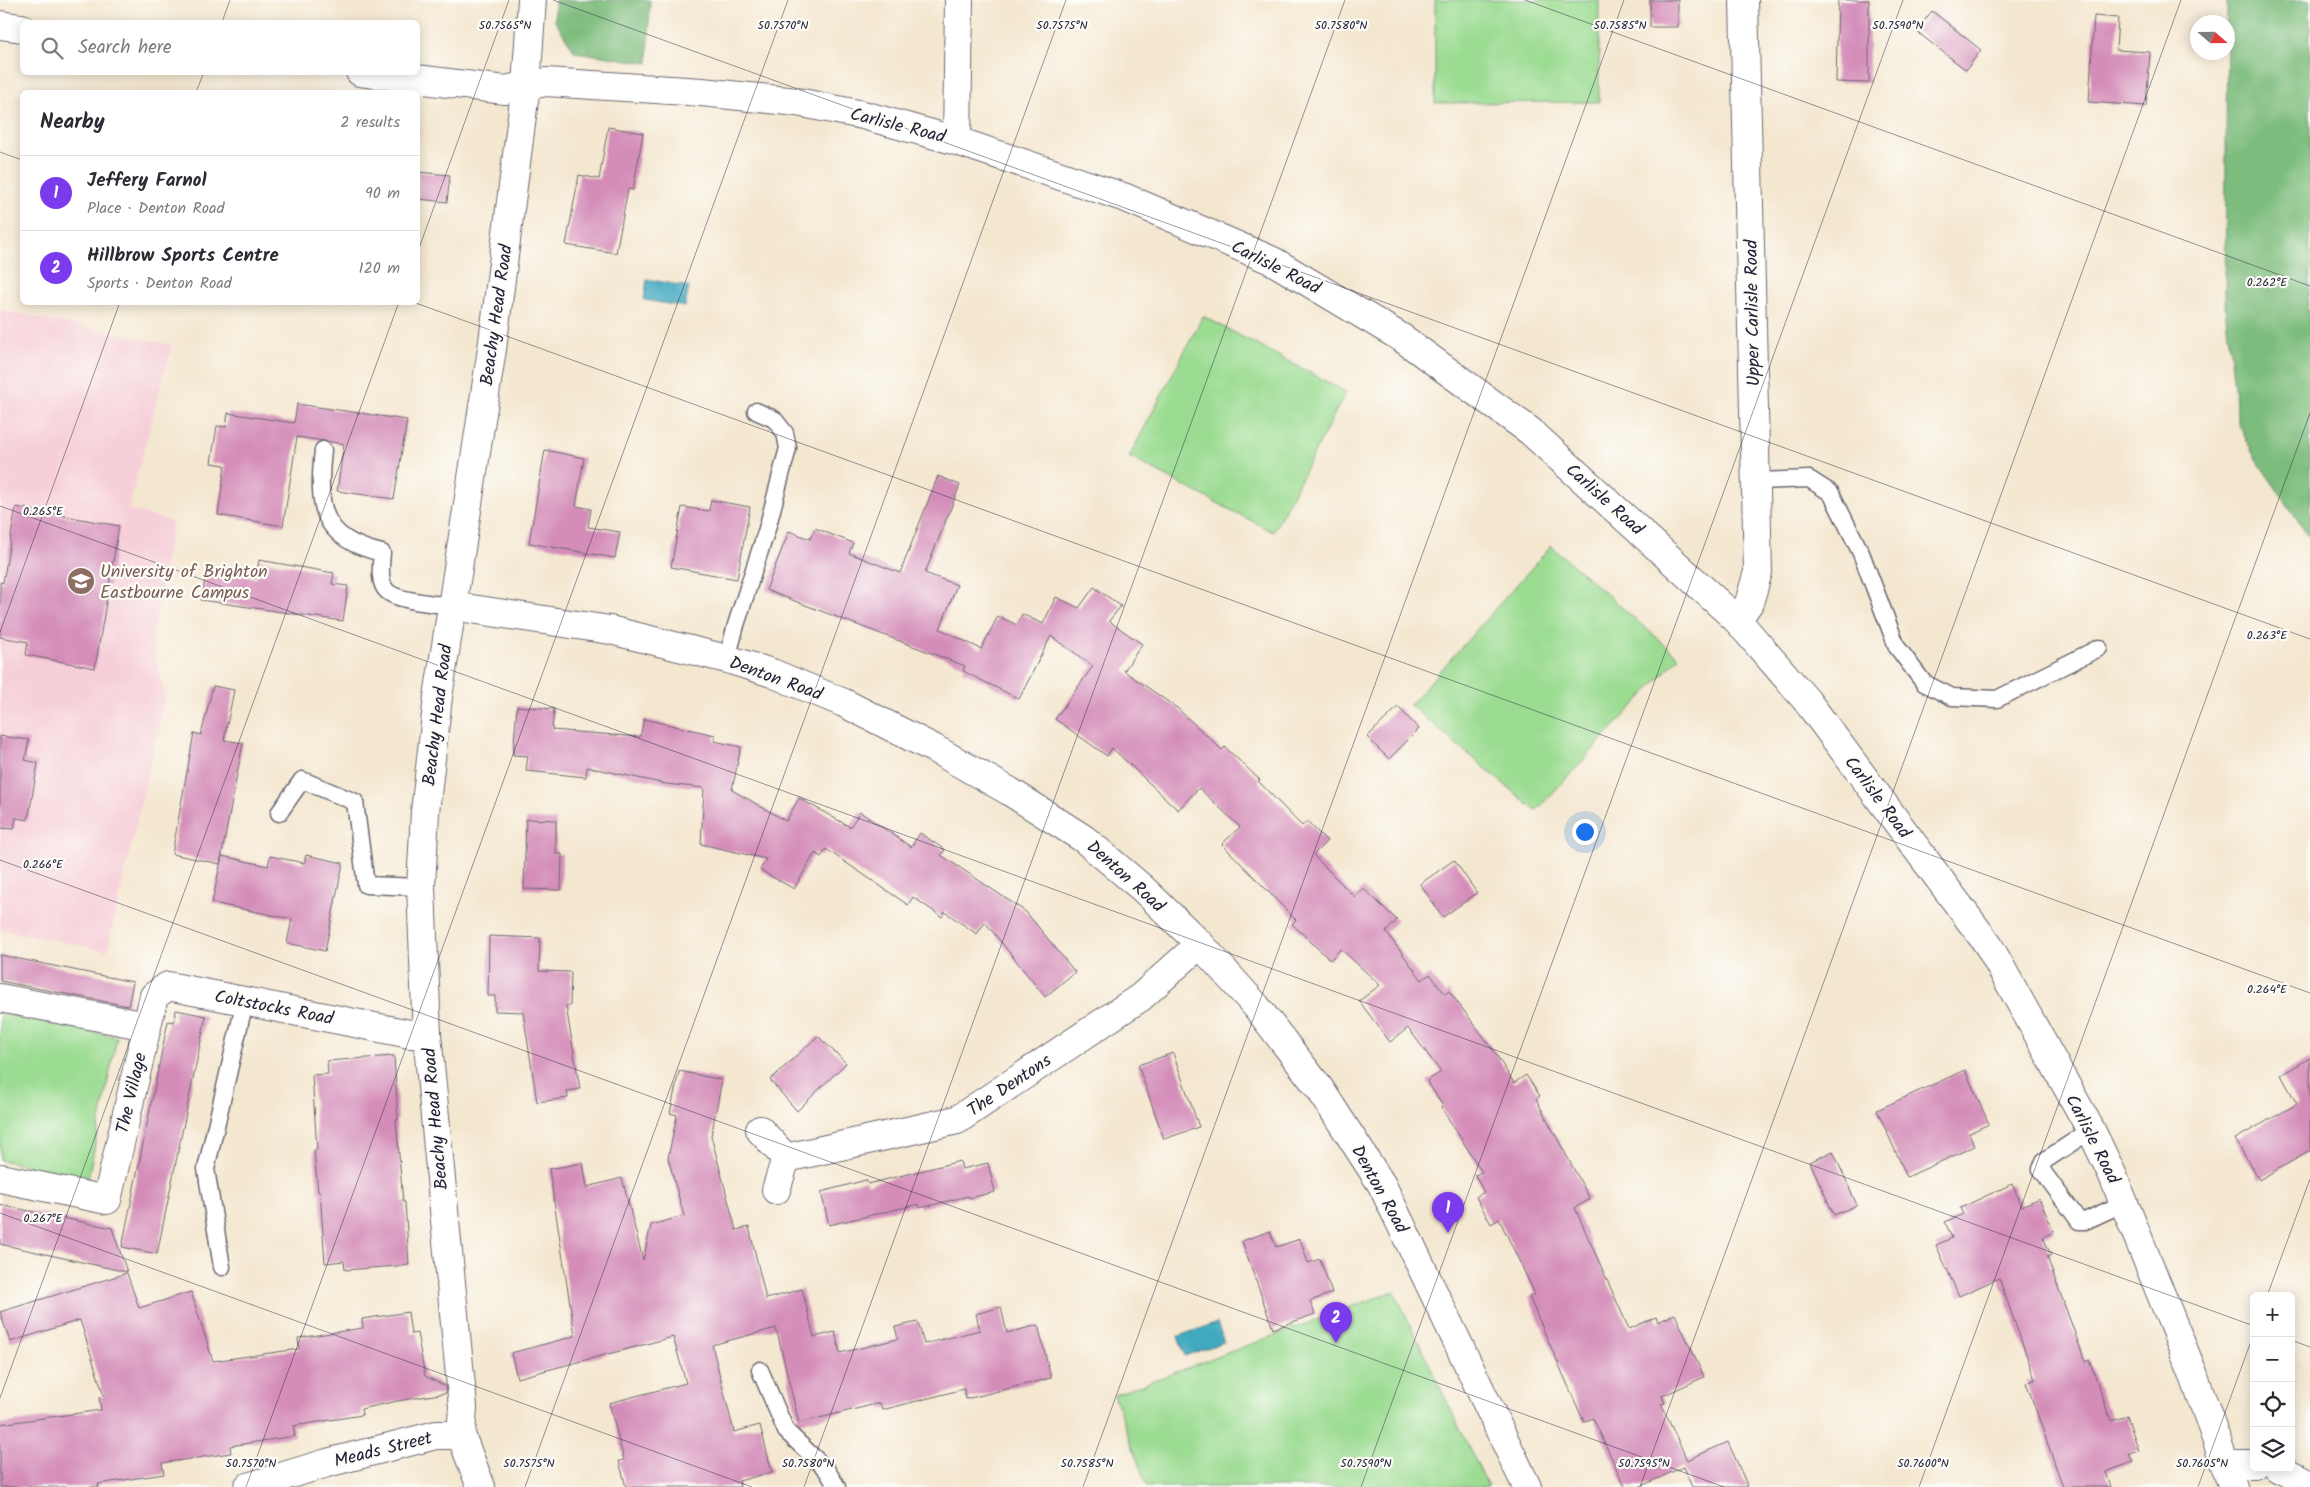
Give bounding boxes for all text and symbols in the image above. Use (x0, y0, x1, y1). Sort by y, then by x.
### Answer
north arrow (2190, 15, 2235, 60)
text: 50.7565°N (479, 16, 531, 35)
text: 50.7570°N (758, 16, 809, 35)
text: 50.7575°N (1036, 16, 1088, 35)
text: 50.7580°N (1315, 16, 1367, 35)
text: 50.7585°N (1593, 16, 1647, 35)
text: 50.7590°N (1872, 16, 1924, 35)
search box (20, 20, 420, 75)
text: Search here (78, 33, 172, 63)
icon: search (38, 34, 66, 62)
street label: Carlisle Road (847, 101, 949, 153)
text: Nearby (40, 106, 105, 139)
text: 2 results (340, 110, 400, 135)
text: Jeffery Farnol (87, 166, 207, 196)
text: 1 (54, 181, 58, 206)
text: 90 m (365, 181, 400, 206)
text: Place · Denton Road (87, 196, 225, 221)
street label: Carlisle Road (1225, 233, 1326, 304)
street label: Upper Carlisle Road (1738, 238, 1769, 387)
text: Hillbrow Sports Centre (87, 241, 279, 271)
street label: Beachy Head Road (473, 242, 522, 388)
text: 2 (51, 256, 61, 281)
text: 120 m (359, 256, 400, 281)
text: Sports · Denton Road (87, 271, 232, 296)
text: 0.262°E (2247, 273, 2288, 292)
street label: Carlisle Road (1558, 457, 1651, 544)
text: 0.265°E (23, 502, 64, 521)
place label: University of Brighton Eastbourne Campus (100, 558, 268, 608)
school or university icon: University of Brighton Eastbourne Campus (66, 566, 96, 596)
text: 0.263°E (2247, 626, 2288, 645)
street label: Beachy Head Road (415, 642, 462, 788)
street label: Denton Road (725, 649, 827, 710)
street label: Carlisle Road (1836, 750, 1918, 846)
your location (1572, 819, 1598, 845)
street label: Denton Road (1079, 834, 1172, 921)
text: 0.266°E (23, 855, 64, 874)
text: 0.264°E (2247, 980, 2288, 999)
street label: Coltstocks Road (212, 983, 337, 1034)
street label: Beachy Head Road (416, 1046, 457, 1191)
street label: The Dentons (962, 1047, 1058, 1125)
street label: The Village (109, 1050, 156, 1137)
street label: Carlisle Road (2057, 1090, 2127, 1191)
street label: Denton Road (1342, 1140, 1415, 1240)
pin: 1 (1432, 1192, 1464, 1233)
text: 0.267°E (23, 1209, 64, 1228)
map controls (2250, 1292, 2295, 1472)
button: + (2250, 1292, 2295, 1337)
pin: 2 (1320, 1302, 1352, 1343)
button: − (2250, 1337, 2295, 1382)
button: locate (2250, 1382, 2295, 1427)
street label: Meads Street (331, 1424, 437, 1477)
button: layers (2250, 1427, 2295, 1472)
text: 50.7570°N (226, 1454, 277, 1473)
text: 50.7575°N (503, 1454, 555, 1473)
text: 50.7580°N (782, 1454, 834, 1473)
text: 50.7585°N (1060, 1454, 1114, 1473)
text: 50.7590°N (1340, 1454, 1392, 1473)
text: 50.7595°N (1618, 1454, 1670, 1473)
text: 50.7600°N (1897, 1454, 1949, 1473)
text: 50.7605°N (2176, 1454, 2228, 1473)

